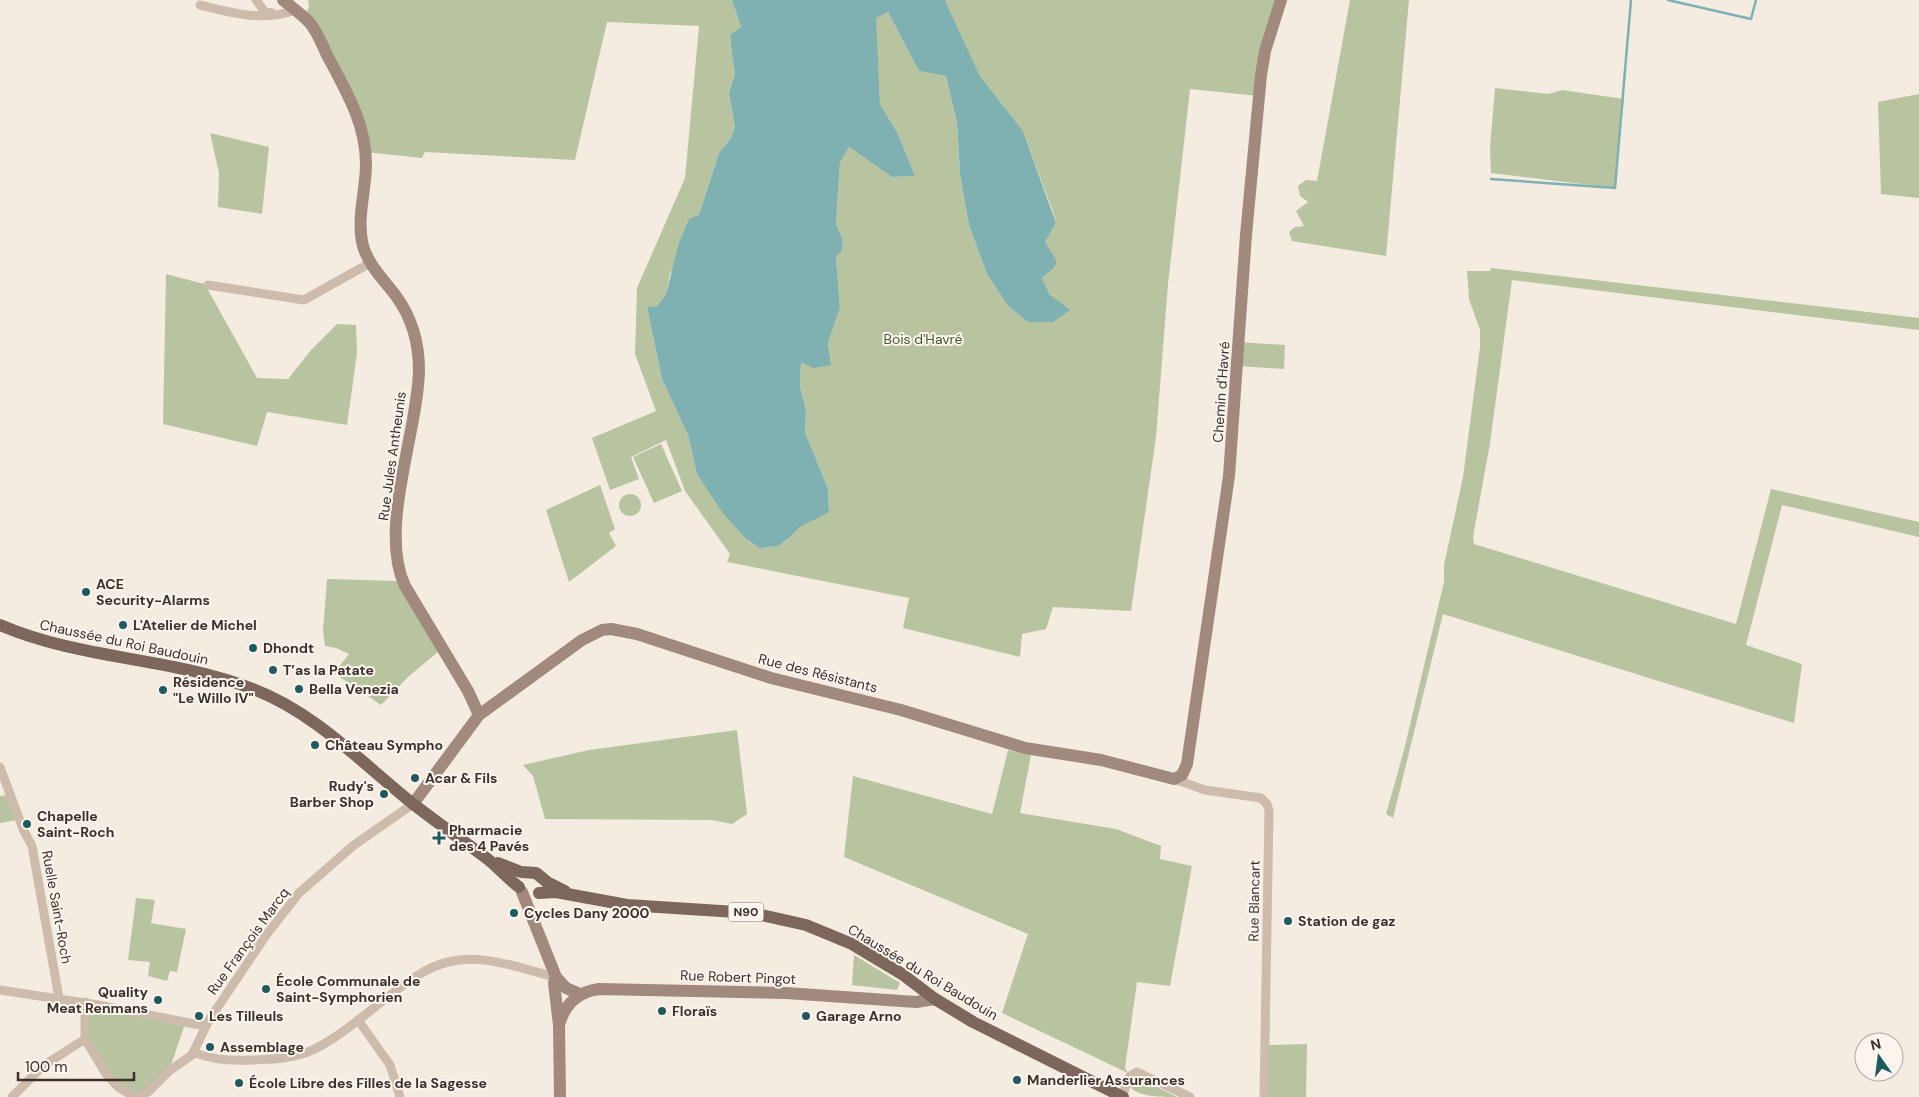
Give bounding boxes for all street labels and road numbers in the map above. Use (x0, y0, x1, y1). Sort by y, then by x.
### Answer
street label: Chemin d'Havré (1208, 341, 1234, 443)
street label: Rue Jules Antheunis (374, 390, 410, 522)
street label: Chaussée du Roi Baudouin (38, 615, 210, 669)
street label: Rue des Résistants (757, 649, 879, 697)
street label: Ruelle Saint-Roch (38, 849, 76, 965)
street label: Rue Blancart (1244, 860, 1264, 942)
street label: Rue François Marcq (203, 884, 293, 998)
road number: N90 (728, 902, 764, 922)
street label: Chaussée du Roi Baudouin (845, 920, 1001, 1024)
street label: Rue Robert Pingot (680, 966, 796, 988)

